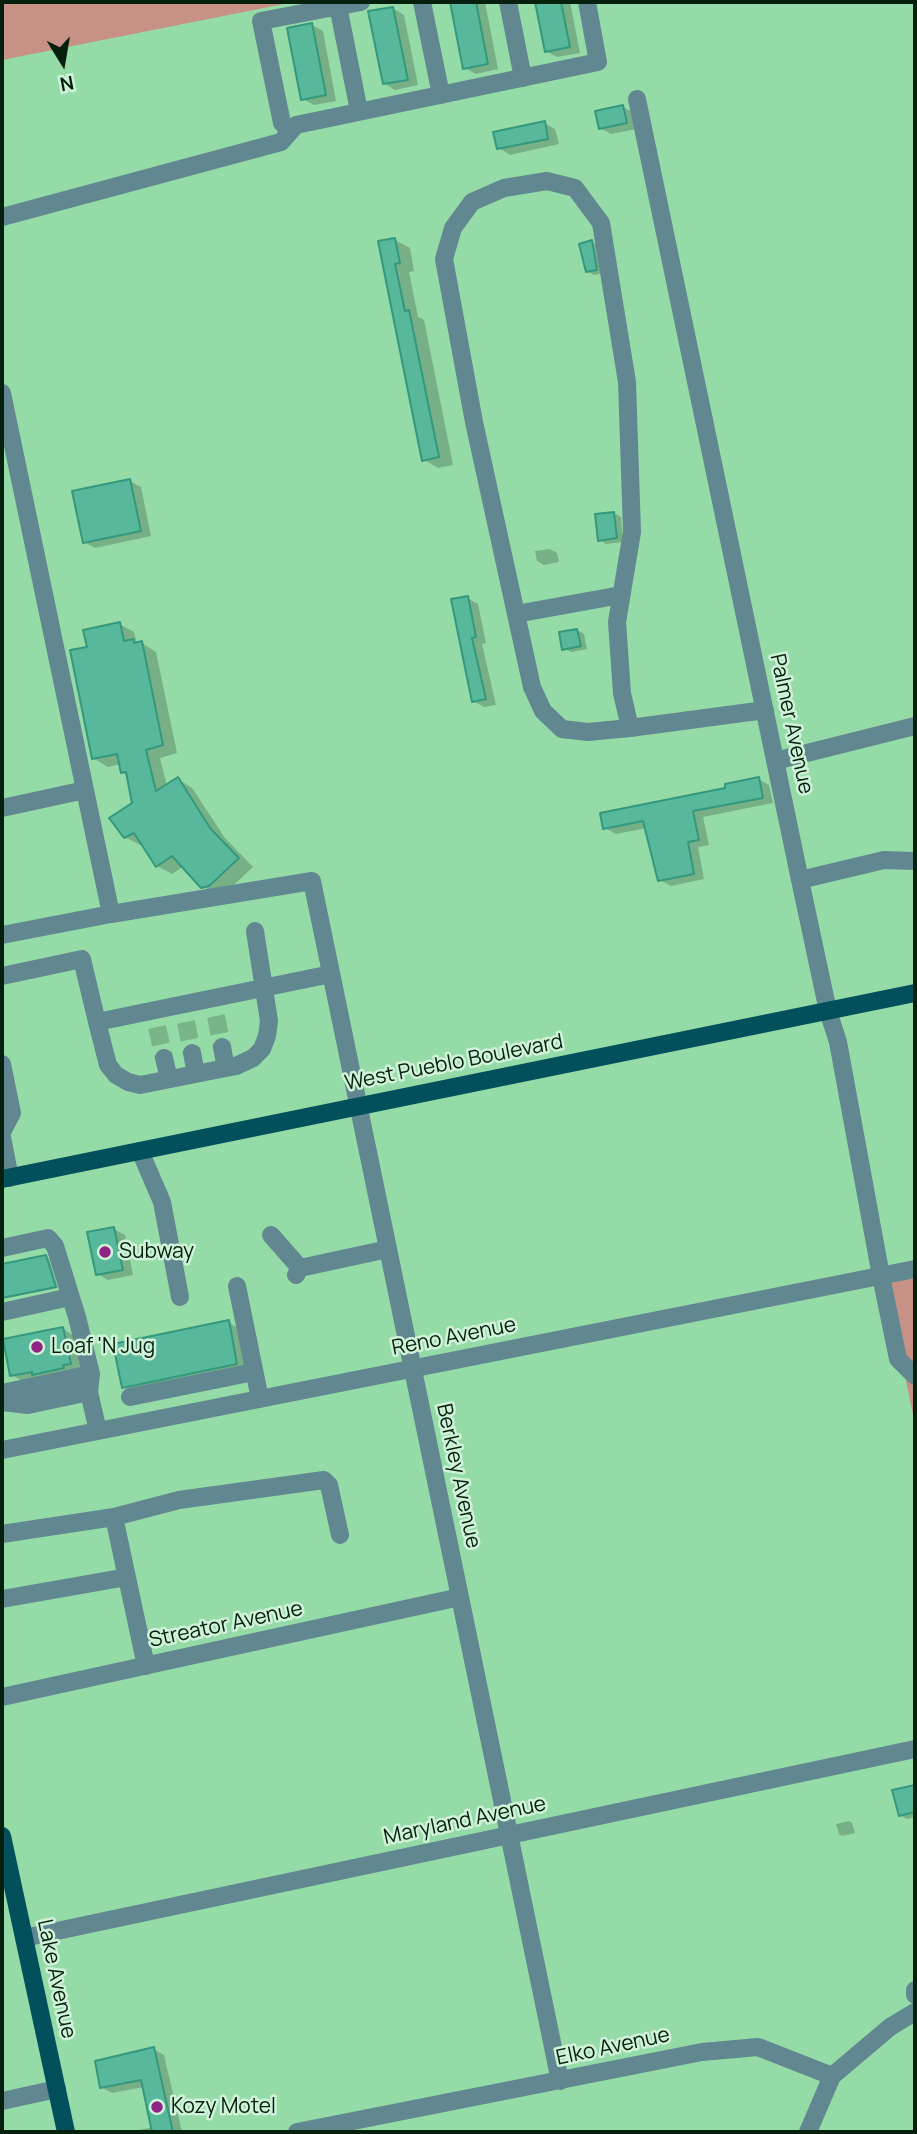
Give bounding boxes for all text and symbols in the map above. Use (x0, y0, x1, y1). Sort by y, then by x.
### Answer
north arrow (28, 28, 98, 98)
text: N (58, 70, 76, 98)
street label: Palmer Avenue (764, 652, 818, 796)
street label: West Pueblo Boulevard (343, 1029, 565, 1097)
place label: Subway (119, 1239, 194, 1265)
marker: Subway (97, 1244, 113, 1260)
street label: Reno Avenue (390, 1313, 518, 1361)
place label: Loaf 'N Jug (51, 1334, 155, 1360)
marker: Loaf 'N Jug (29, 1339, 45, 1355)
street label: Berkley Avenue (430, 1401, 486, 1551)
street label: Streator Avenue (147, 1596, 305, 1654)
street label: Maryland Avenue (382, 1791, 548, 1851)
street label: Lake Avenue (31, 1917, 81, 2041)
street label: Elko Avenue (554, 2023, 672, 2071)
place label: Kozy Motel (171, 2094, 276, 2120)
marker: Kozy Motel (149, 2099, 165, 2115)

